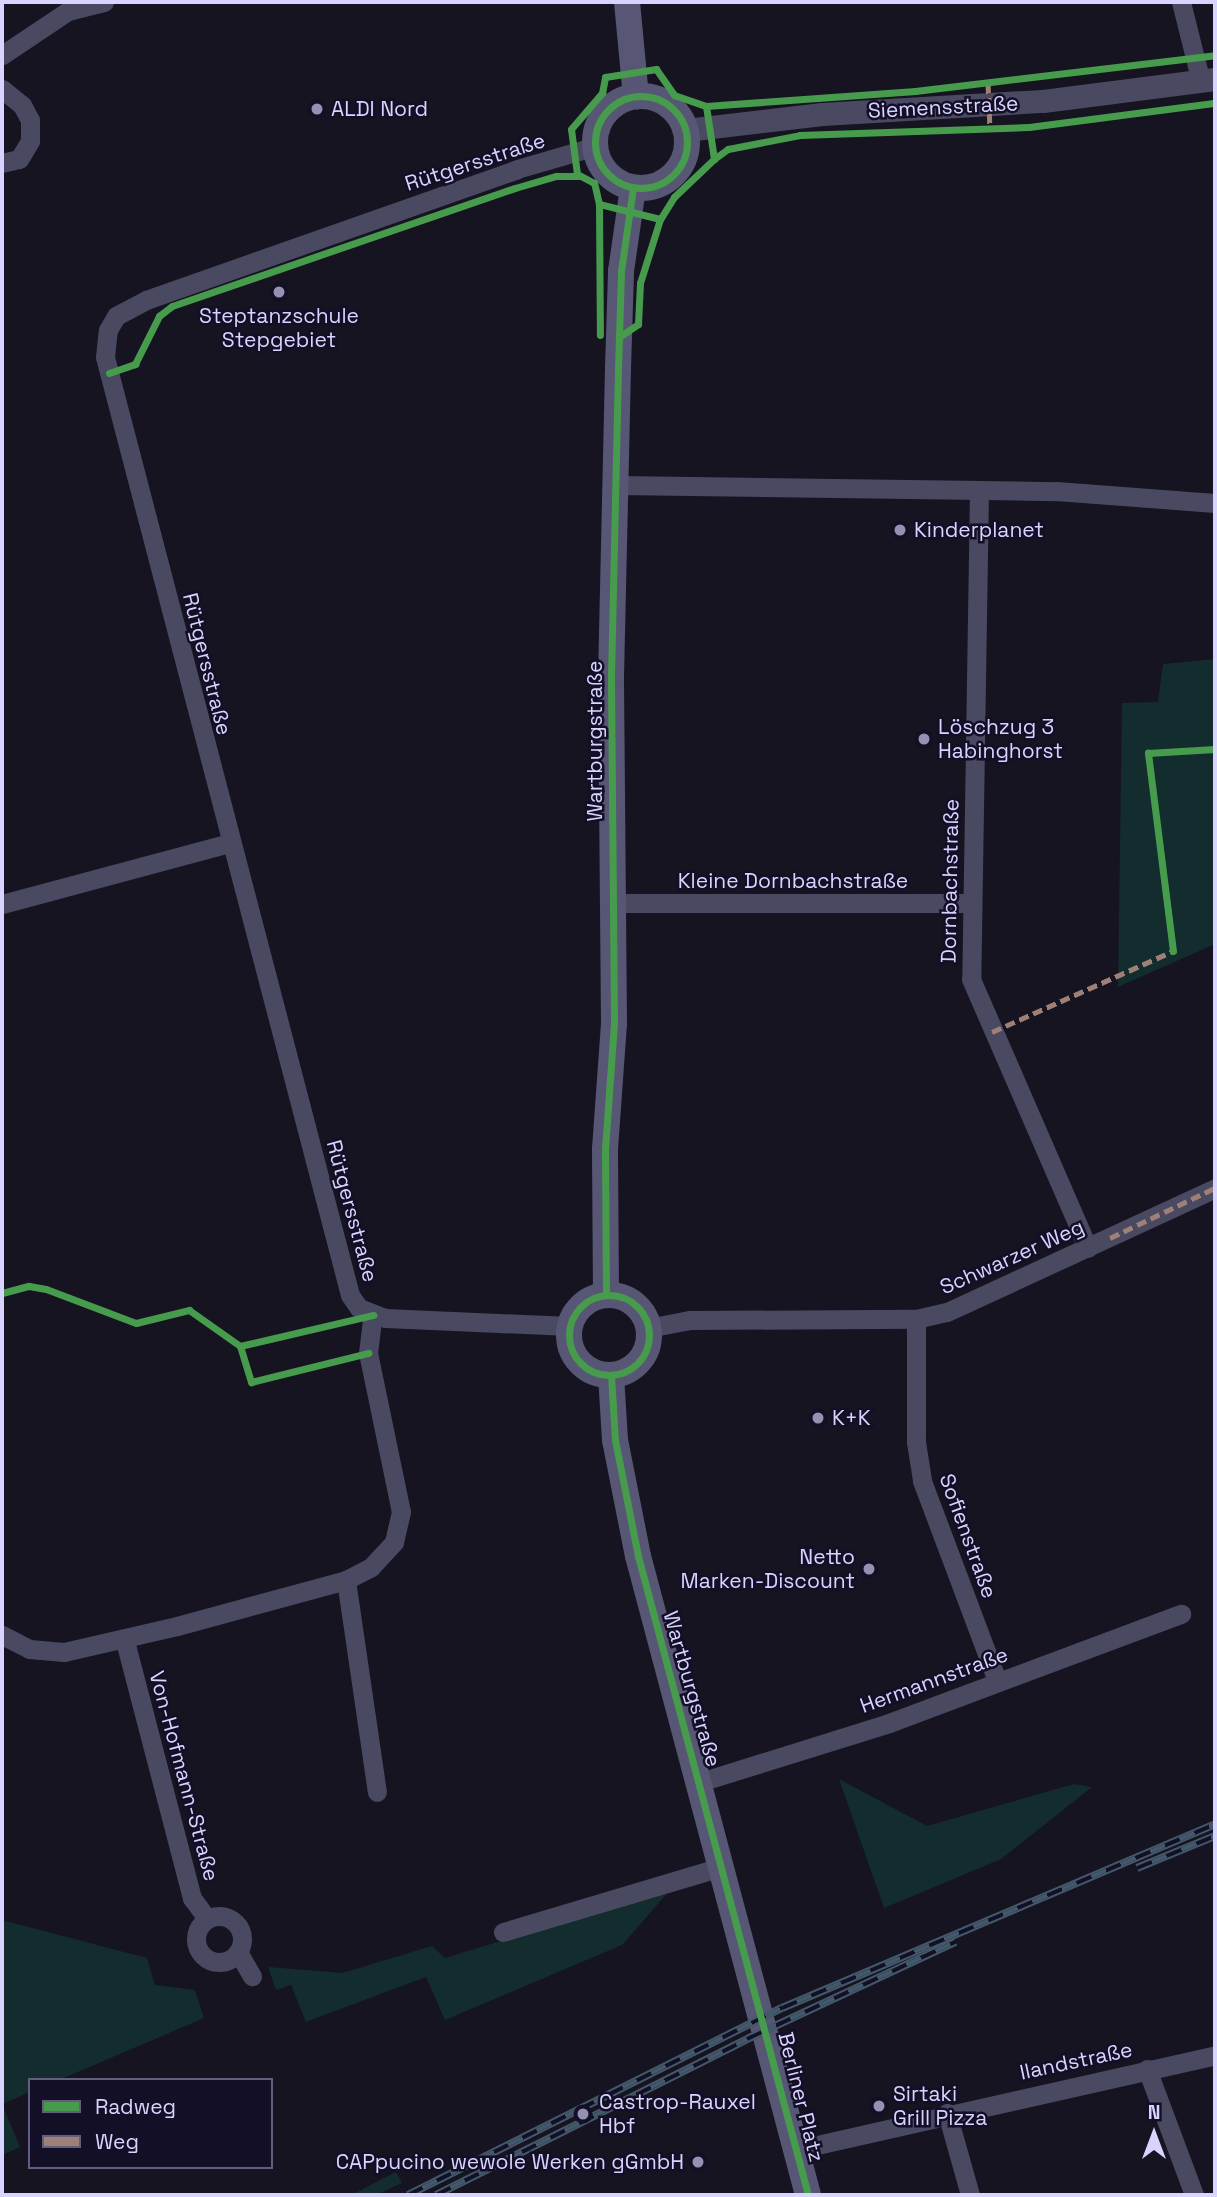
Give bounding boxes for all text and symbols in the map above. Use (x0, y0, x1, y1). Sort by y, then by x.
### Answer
street label: Siemensstraße (867, 90, 1019, 124)
place label: ALDI Nord (331, 96, 428, 122)
marker: ALDI Nord (309, 101, 325, 117)
street label: Rütgersstraße (402, 127, 548, 197)
marker: Steptanzschule Stepgebiet (271, 284, 287, 300)
place label: Steptanzschule Stepgebiet (199, 303, 359, 353)
place label: Kinderplanet (914, 517, 1044, 543)
marker: Kinderplanet (892, 522, 908, 538)
street label: Rütgersstraße (177, 590, 237, 738)
street label: Wartburgstraße (582, 661, 608, 821)
place label: Löschzug 3 Habinghorst (938, 714, 1063, 764)
marker: Löschzug 3 Habinghorst (916, 731, 932, 747)
street label: Dornbachstraße (936, 799, 964, 963)
street label: Kleine Dornbachstraße (678, 868, 908, 894)
street label: Rütgersstraße (321, 1137, 383, 1285)
street label: Schwarzer Weg (936, 1214, 1088, 1300)
place label: K+K (832, 1405, 871, 1431)
marker: K+K (810, 1410, 826, 1426)
street label: Sofienstraße (934, 1470, 1002, 1602)
place label: Netto Marken-Discount (680, 1544, 855, 1594)
marker: Netto Marken-Discount (861, 1561, 877, 1577)
street label: Wartburgstraße (658, 1608, 726, 1770)
street label: Hermannstraße (857, 1642, 1011, 1718)
street label: Von-Hofmann-Straße (144, 1668, 224, 1884)
street label: Berliner Platz (773, 2029, 829, 2165)
street label: Ilandstraße (1017, 2037, 1135, 2085)
legend (28, 2078, 273, 2169)
place label: Sirtaki Grill Pizza (893, 2081, 987, 2131)
place label: Castrop-Rauxel Hbf (599, 2089, 756, 2139)
text: Radweg (95, 2093, 176, 2120)
marker: Sirtaki Grill Pizza (871, 2098, 887, 2114)
north arrow (1119, 2099, 1189, 2169)
text: N (1148, 2100, 1160, 2125)
marker: Castrop-Rauxel Hbf (573, 2104, 593, 2124)
text: Weg (95, 2128, 139, 2155)
place label: CAPpucino wewole Werken gGmbH (335, 2149, 684, 2175)
marker: CAPpucino wewole Werken gGmbH (690, 2154, 706, 2170)

